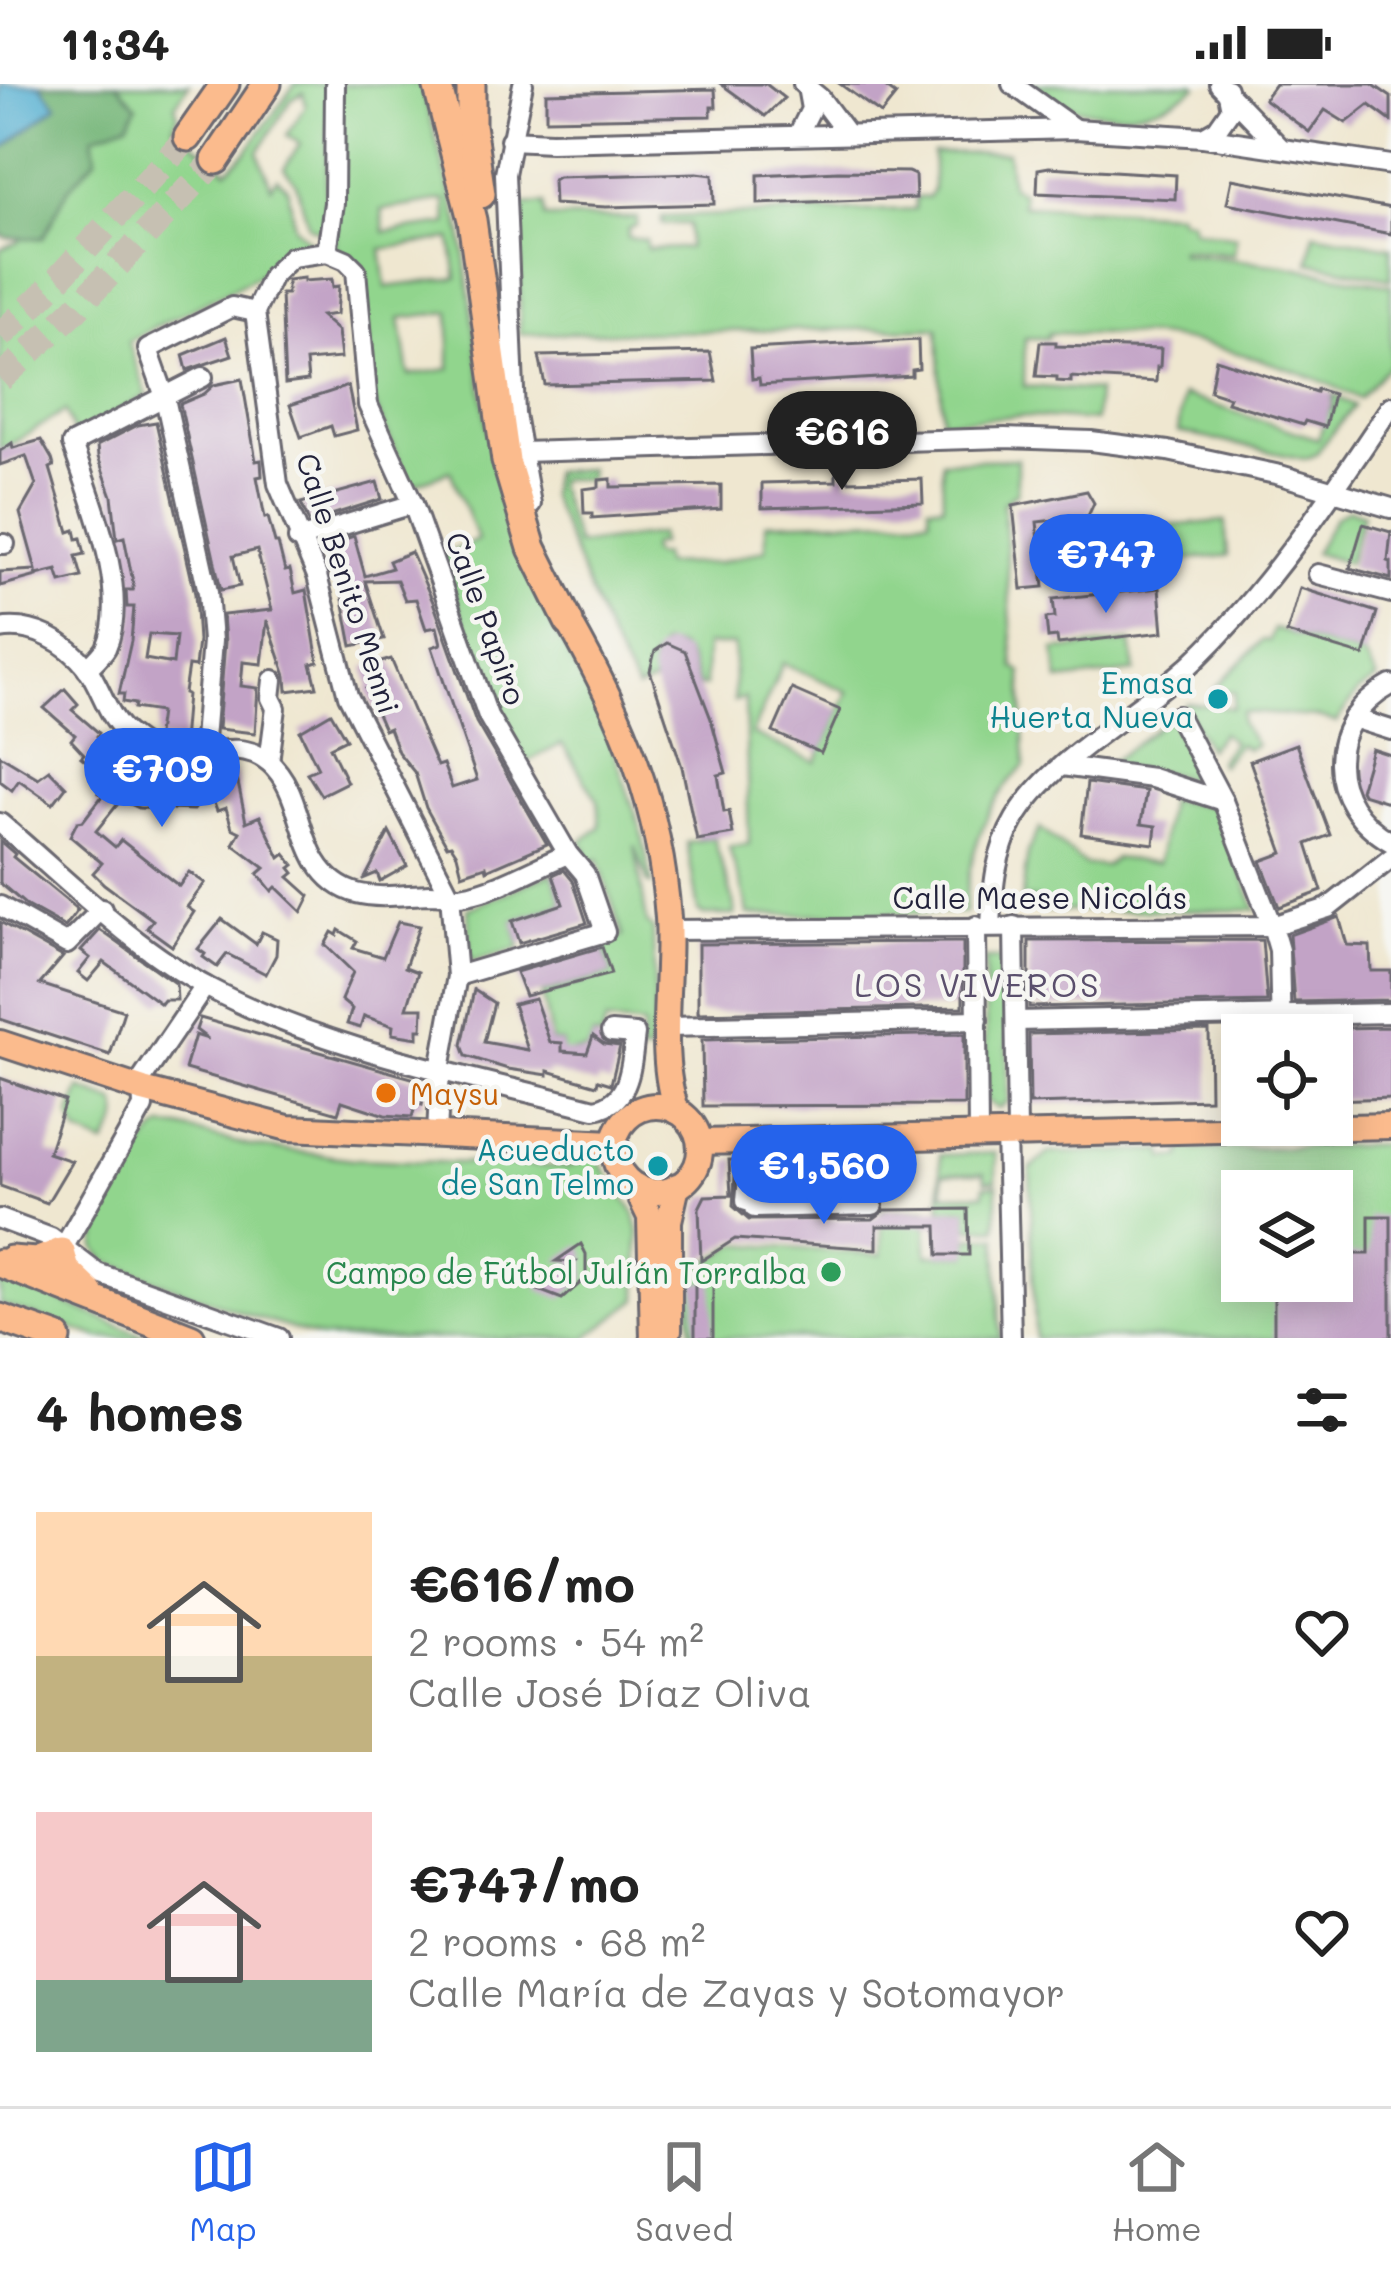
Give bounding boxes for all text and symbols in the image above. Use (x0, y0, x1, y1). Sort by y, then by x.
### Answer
text: 11:34 (60, 13, 170, 71)
pin: €616 (771, 391, 913, 493)
text: €616 (794, 404, 890, 455)
street label: Calle Benito Menni (288, 448, 410, 718)
pin: €747 (1035, 514, 1177, 616)
street label: Calle Papiro (437, 526, 537, 710)
text: €747 (1056, 527, 1156, 578)
place label: Emasa Huerta Nueva (989, 662, 1194, 736)
marker: Emasa Huerta Nueva (1205, 686, 1231, 712)
pin: €709 (91, 728, 233, 830)
text: €709 (111, 741, 213, 792)
street label: Calle Maese Nicolás (893, 877, 1187, 917)
district label: LOS VIVEROS (854, 962, 1102, 1005)
map controls (1221, 1014, 1353, 1302)
button: locate (1221, 1014, 1353, 1146)
place label: Maysu (410, 1073, 499, 1113)
marker: Maysu (373, 1080, 399, 1106)
pin: €1,560 (726, 1125, 922, 1227)
place label: Acueducto de San Telmo (441, 1129, 634, 1203)
text: €1,560 (758, 1138, 890, 1189)
marker: Acueducto de San Telmo (645, 1153, 671, 1179)
button: layers (1221, 1170, 1353, 1302)
place label: Campo de Fútbol Julíán Torralba (326, 1252, 807, 1292)
marker: Campo de Fútbol Julíán Torralba (818, 1259, 844, 1285)
text: 4 homes (36, 1377, 244, 1444)
icon: filters (1289, 1377, 1355, 1443)
text: €616/mo (408, 1548, 635, 1615)
icon: home (132, 1560, 276, 1704)
icon: heart (1289, 1599, 1355, 1665)
text: 2 rooms · 54 m² (408, 1615, 704, 1666)
text: Calle José Díaz Oliva (408, 1666, 812, 1717)
text: €747/mo (408, 1848, 640, 1915)
icon: home (132, 1860, 276, 2004)
icon: heart (1289, 1899, 1355, 1965)
text: 2 rooms · 68 m² (408, 1915, 706, 1966)
text: Calle María de Zayas y Sotomayor (408, 1966, 1065, 2017)
tab: Map (189, 2134, 257, 2249)
tab: Saved (635, 2134, 733, 2249)
tab: Home (1112, 2134, 1202, 2249)

